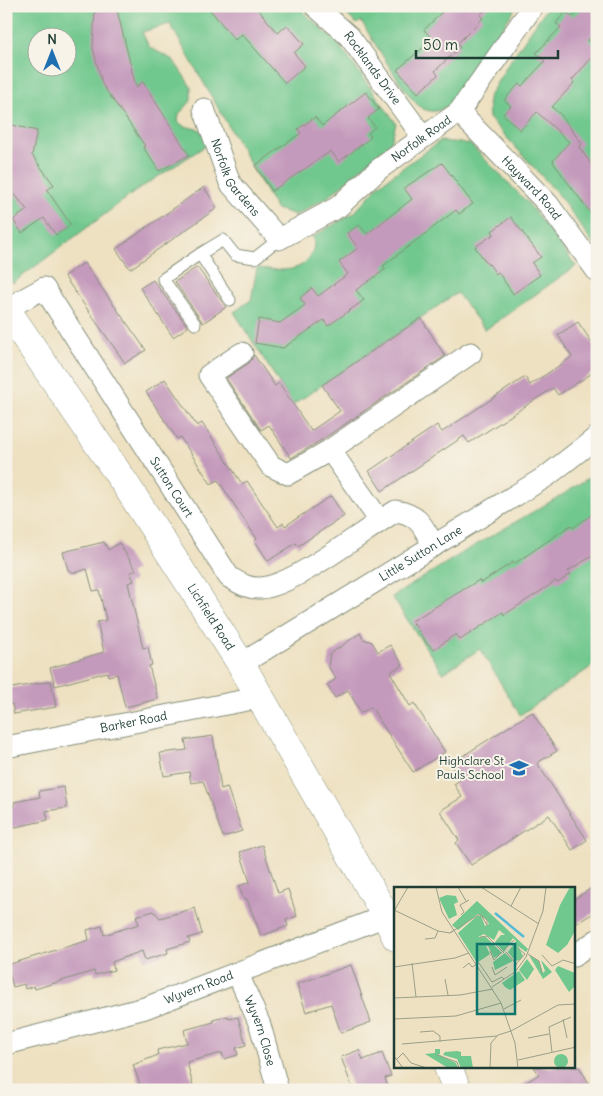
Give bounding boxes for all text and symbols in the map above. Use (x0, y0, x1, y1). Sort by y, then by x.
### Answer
north arrow (28, 28, 78, 78)
street label: Rocklands Drive (341, 28, 405, 107)
scale bar (416, 28, 558, 60)
text: N (47, 30, 57, 48)
text: 50 m (423, 35, 458, 54)
street label: Norfolk Road (388, 112, 454, 165)
street label: Norfolk Gardens (208, 136, 263, 219)
street label: Hayward Road (499, 153, 565, 222)
street label: Sutton Court (147, 454, 197, 520)
street label: Little Sutton Lane (376, 522, 465, 584)
street label: Lichfield Road (184, 581, 238, 653)
street label: Barker Road (99, 708, 168, 735)
place label: Highclare St Pauls School (436, 753, 504, 782)
school or university icon: Highclare St Pauls School (508, 757, 530, 779)
inset map (394, 887, 576, 1068)
street label: Wyvern Road (162, 967, 235, 1007)
street label: Wyvern Close (241, 993, 279, 1068)

